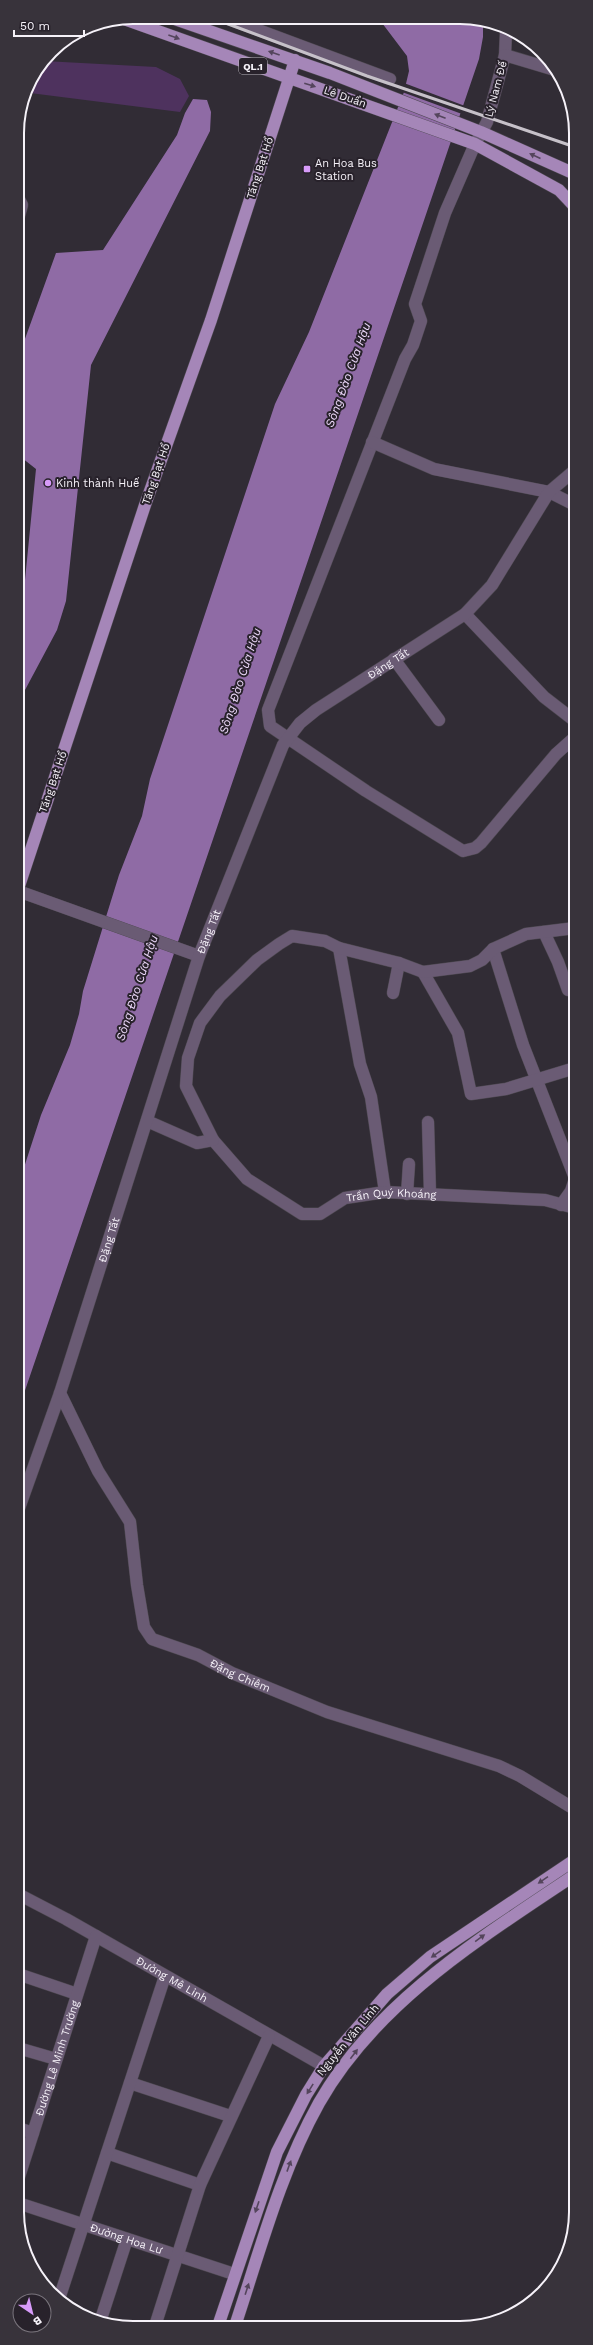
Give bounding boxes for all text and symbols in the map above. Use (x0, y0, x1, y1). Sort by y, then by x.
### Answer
scale bar (14, 12, 84, 38)
text: 50 m (20, 19, 50, 33)
one-way arrow (168, 34, 180, 40)
one-way arrow (268, 50, 280, 56)
road number: QL.1 (239, 58, 267, 74)
street label: Lý Nam Đế (482, 59, 510, 119)
one-way arrow (304, 82, 316, 88)
street label: Lê Duẩn (322, 84, 368, 110)
one-way arrow (433, 113, 445, 119)
street label: Tăng Bạt Hổ (244, 135, 276, 201)
one-way arrow (530, 153, 541, 159)
place label: An Hoa Bus Station (315, 157, 377, 183)
marker: An Hoa Bus Station (302, 164, 312, 174)
water label: Sông Đào Cửa Hậu (323, 321, 373, 429)
street label: Tăng Bạt Hổ (139, 441, 173, 507)
place label: Kinh thành Huế (56, 477, 140, 490)
marker: Kinh thành Huế (43, 478, 53, 488)
water label: Sông Đào Cửa Hậu (216, 626, 264, 736)
street label: Đặng Tất (365, 645, 411, 682)
street label: Tăng Bạt Hổ (36, 749, 70, 815)
street label: Đặng Tất (194, 907, 223, 956)
water label: Sông Đào Cửa Hậu (113, 933, 161, 1043)
street label: Trần Quý Khoáng (345, 1185, 437, 1204)
street label: Đặng Tất (95, 1215, 122, 1264)
street label: Đặng Chiêm (208, 1656, 272, 1695)
one-way arrow (537, 1877, 549, 1884)
one-way arrow (475, 1934, 486, 1942)
one-way arrow (431, 1950, 441, 1958)
street label: Đường Mê Linh (134, 1954, 210, 2005)
street label: Đường Lê Minh Trường (32, 1999, 82, 2117)
street label: Nguyễn Văn Linh (314, 2001, 382, 2078)
one-way arrow (350, 2049, 358, 2060)
one-way arrow (306, 2083, 313, 2095)
one-way arrow (286, 2160, 292, 2172)
one-way arrow (254, 2202, 260, 2214)
street label: Đường Hoa Lư (88, 2221, 164, 2257)
one-way arrow (244, 2283, 250, 2295)
north arrow (12, 2293, 52, 2333)
text: B (30, 2313, 44, 2329)

